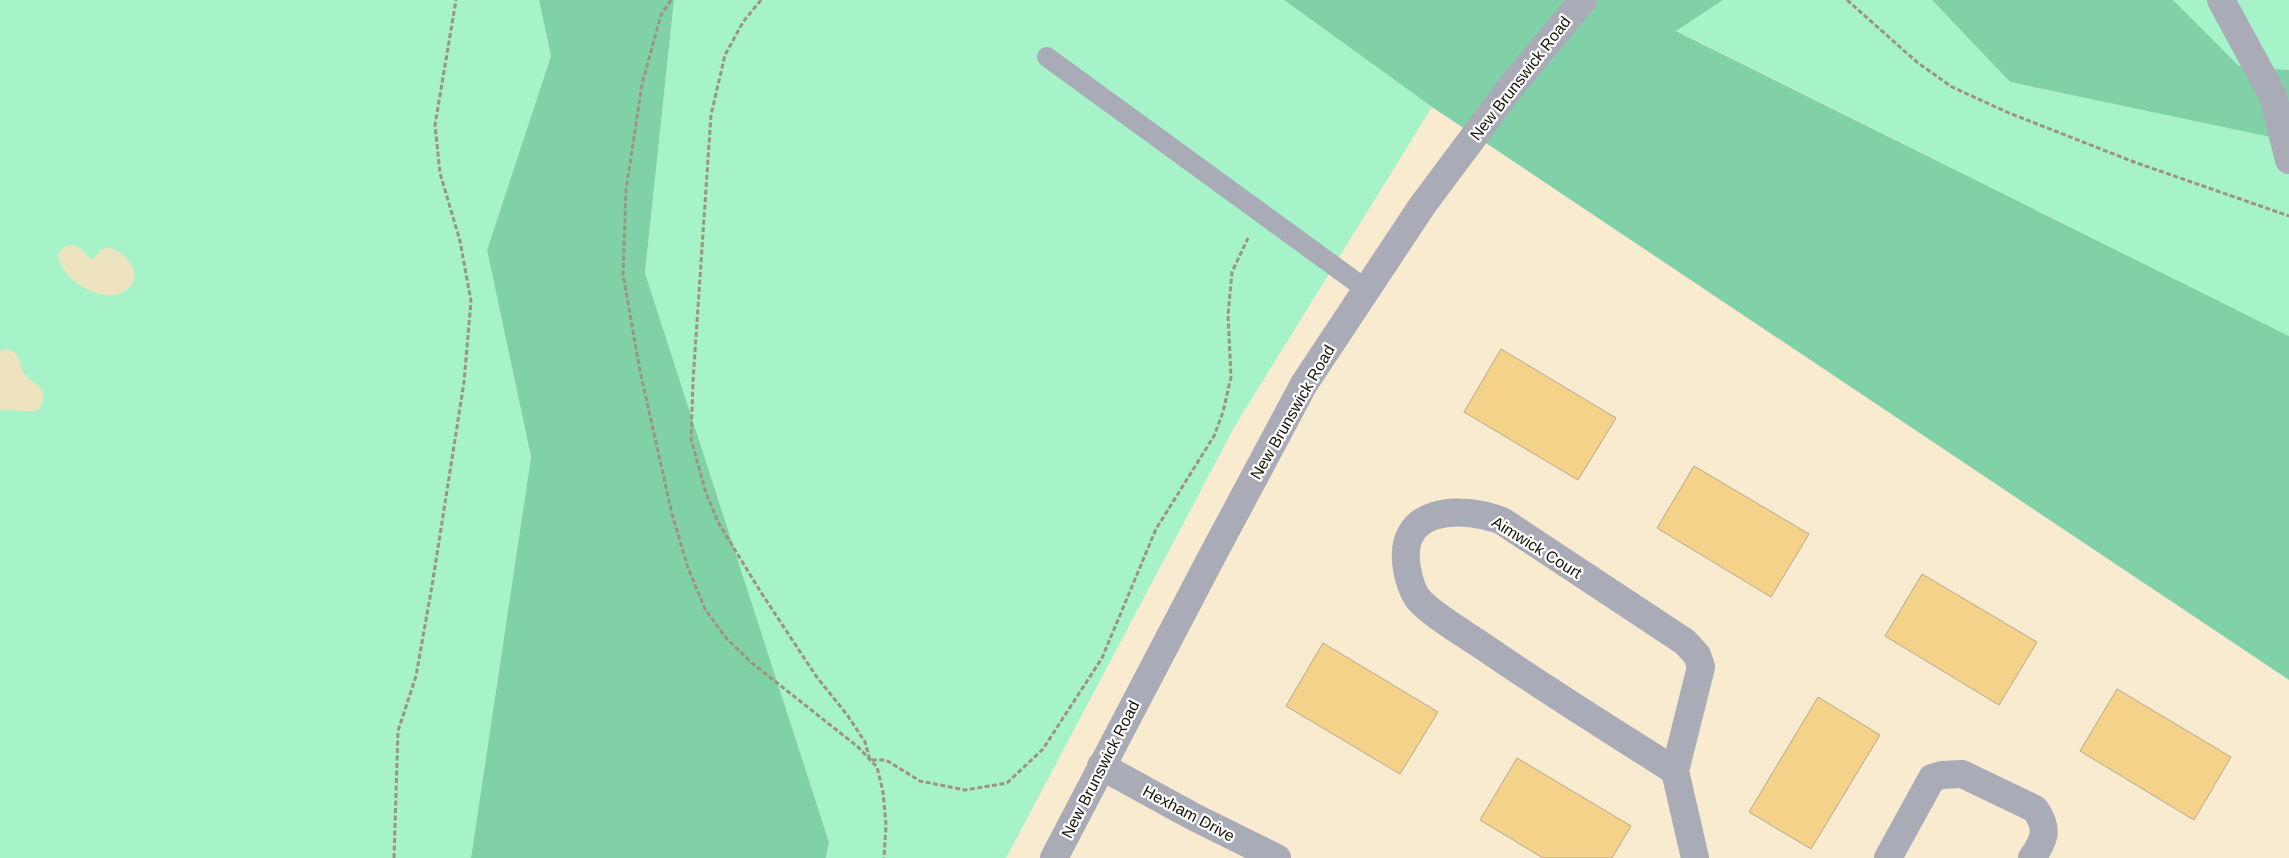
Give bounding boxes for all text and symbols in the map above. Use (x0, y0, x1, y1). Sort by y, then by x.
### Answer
street label: New Brunswick Road (1467, 13, 1574, 143)
street label: New Brunswick Road (1247, 342, 1338, 482)
street label: Aimwick Court (1489, 513, 1585, 582)
street label: New Brunswick Road (1058, 698, 1143, 841)
street label: Hexham Drive (1140, 782, 1238, 845)

